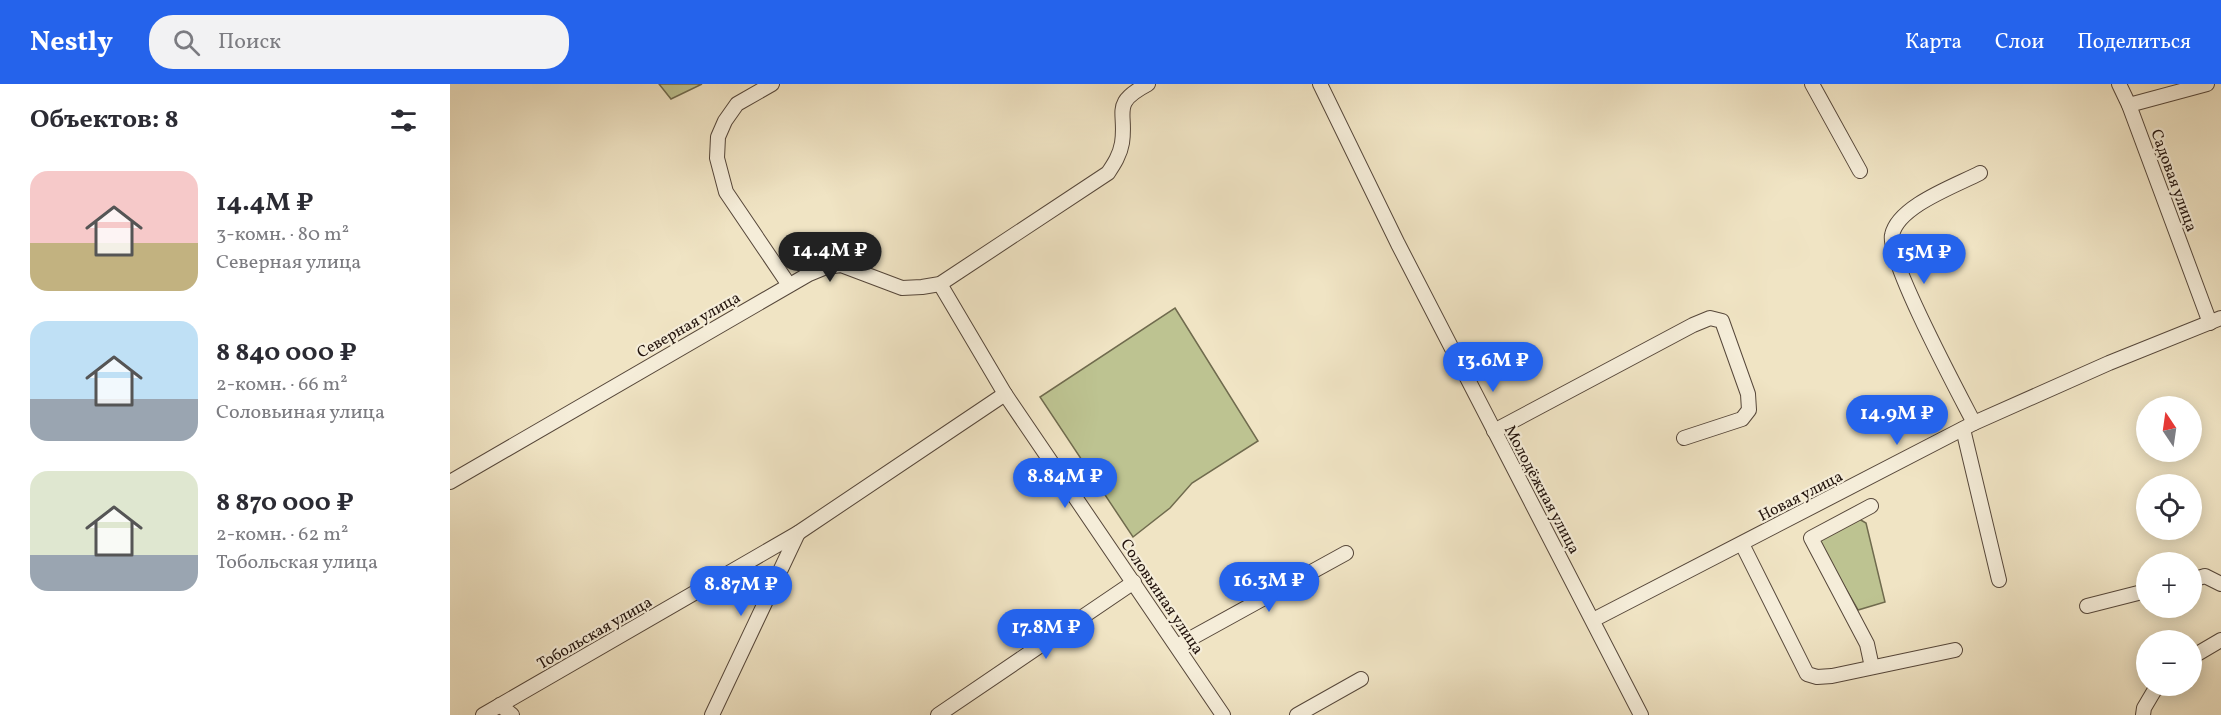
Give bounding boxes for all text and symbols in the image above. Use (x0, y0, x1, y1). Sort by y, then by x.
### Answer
search box (149, 15, 569, 69)
text: Nestly (30, 23, 113, 62)
icon: search (170, 26, 203, 59)
text: Поиск (218, 27, 281, 58)
text: Карта (1905, 28, 1962, 57)
text: Слои (1995, 28, 2044, 57)
text: Поделиться (2077, 28, 2191, 57)
text: Объектов: 8 (30, 102, 179, 138)
icon: filters (387, 104, 420, 137)
street label: Садовая улица (2144, 126, 2202, 235)
text: 14.4M ₽ (216, 185, 314, 221)
icon: home (78, 195, 150, 267)
text: 3-комн. · 80 m² (216, 221, 349, 249)
pin: 14.4M ₽ (775, 232, 885, 283)
pin: 15M ₽ (1882, 234, 1966, 285)
text: 14.4M ₽ (793, 237, 868, 265)
text: 15M ₽ (1897, 239, 1951, 267)
text: Северная улица (216, 249, 361, 277)
street label: Северная улица (633, 287, 745, 364)
text: 8 840 000 ₽ (216, 335, 357, 371)
pin: 13.6M ₽ (1438, 342, 1548, 393)
icon: home (78, 345, 150, 417)
text: 13.6M ₽ (1457, 347, 1529, 375)
text: 2-комн. · 66 m² (216, 371, 348, 399)
pin: 14.9M ₽ (1842, 395, 1952, 446)
north arrow (2136, 396, 2202, 462)
map controls (2136, 396, 2202, 696)
text: Соловьиная улица (216, 399, 385, 427)
text: 14.9M ₽ (1860, 400, 1934, 428)
street label: Молодёжная улица (1498, 422, 1585, 558)
pin: 8.84M ₽ (1010, 458, 1120, 509)
text: 8.84M ₽ (1027, 463, 1103, 491)
street label: Новая улица (1755, 466, 1847, 528)
button: locate (2136, 474, 2202, 540)
text: 8 870 000 ₽ (216, 485, 354, 521)
icon: home (78, 495, 150, 567)
text: 2-комн. · 62 m² (216, 521, 348, 549)
street label: Соловьиная улица (1114, 535, 1208, 659)
text: Тобольская улица (216, 549, 378, 577)
button: + (2136, 552, 2202, 618)
pin: 16.3M ₽ (1214, 562, 1324, 613)
pin: 8.87M ₽ (686, 566, 796, 617)
text: 16.3M ₽ (1233, 567, 1305, 595)
text: 8.87M ₽ (704, 571, 778, 599)
street label: Тобольская улица (533, 592, 657, 676)
pin: 17.8M ₽ (991, 609, 1101, 660)
text: 17.8M ₽ (1011, 614, 1081, 642)
button: − (2136, 630, 2202, 696)

